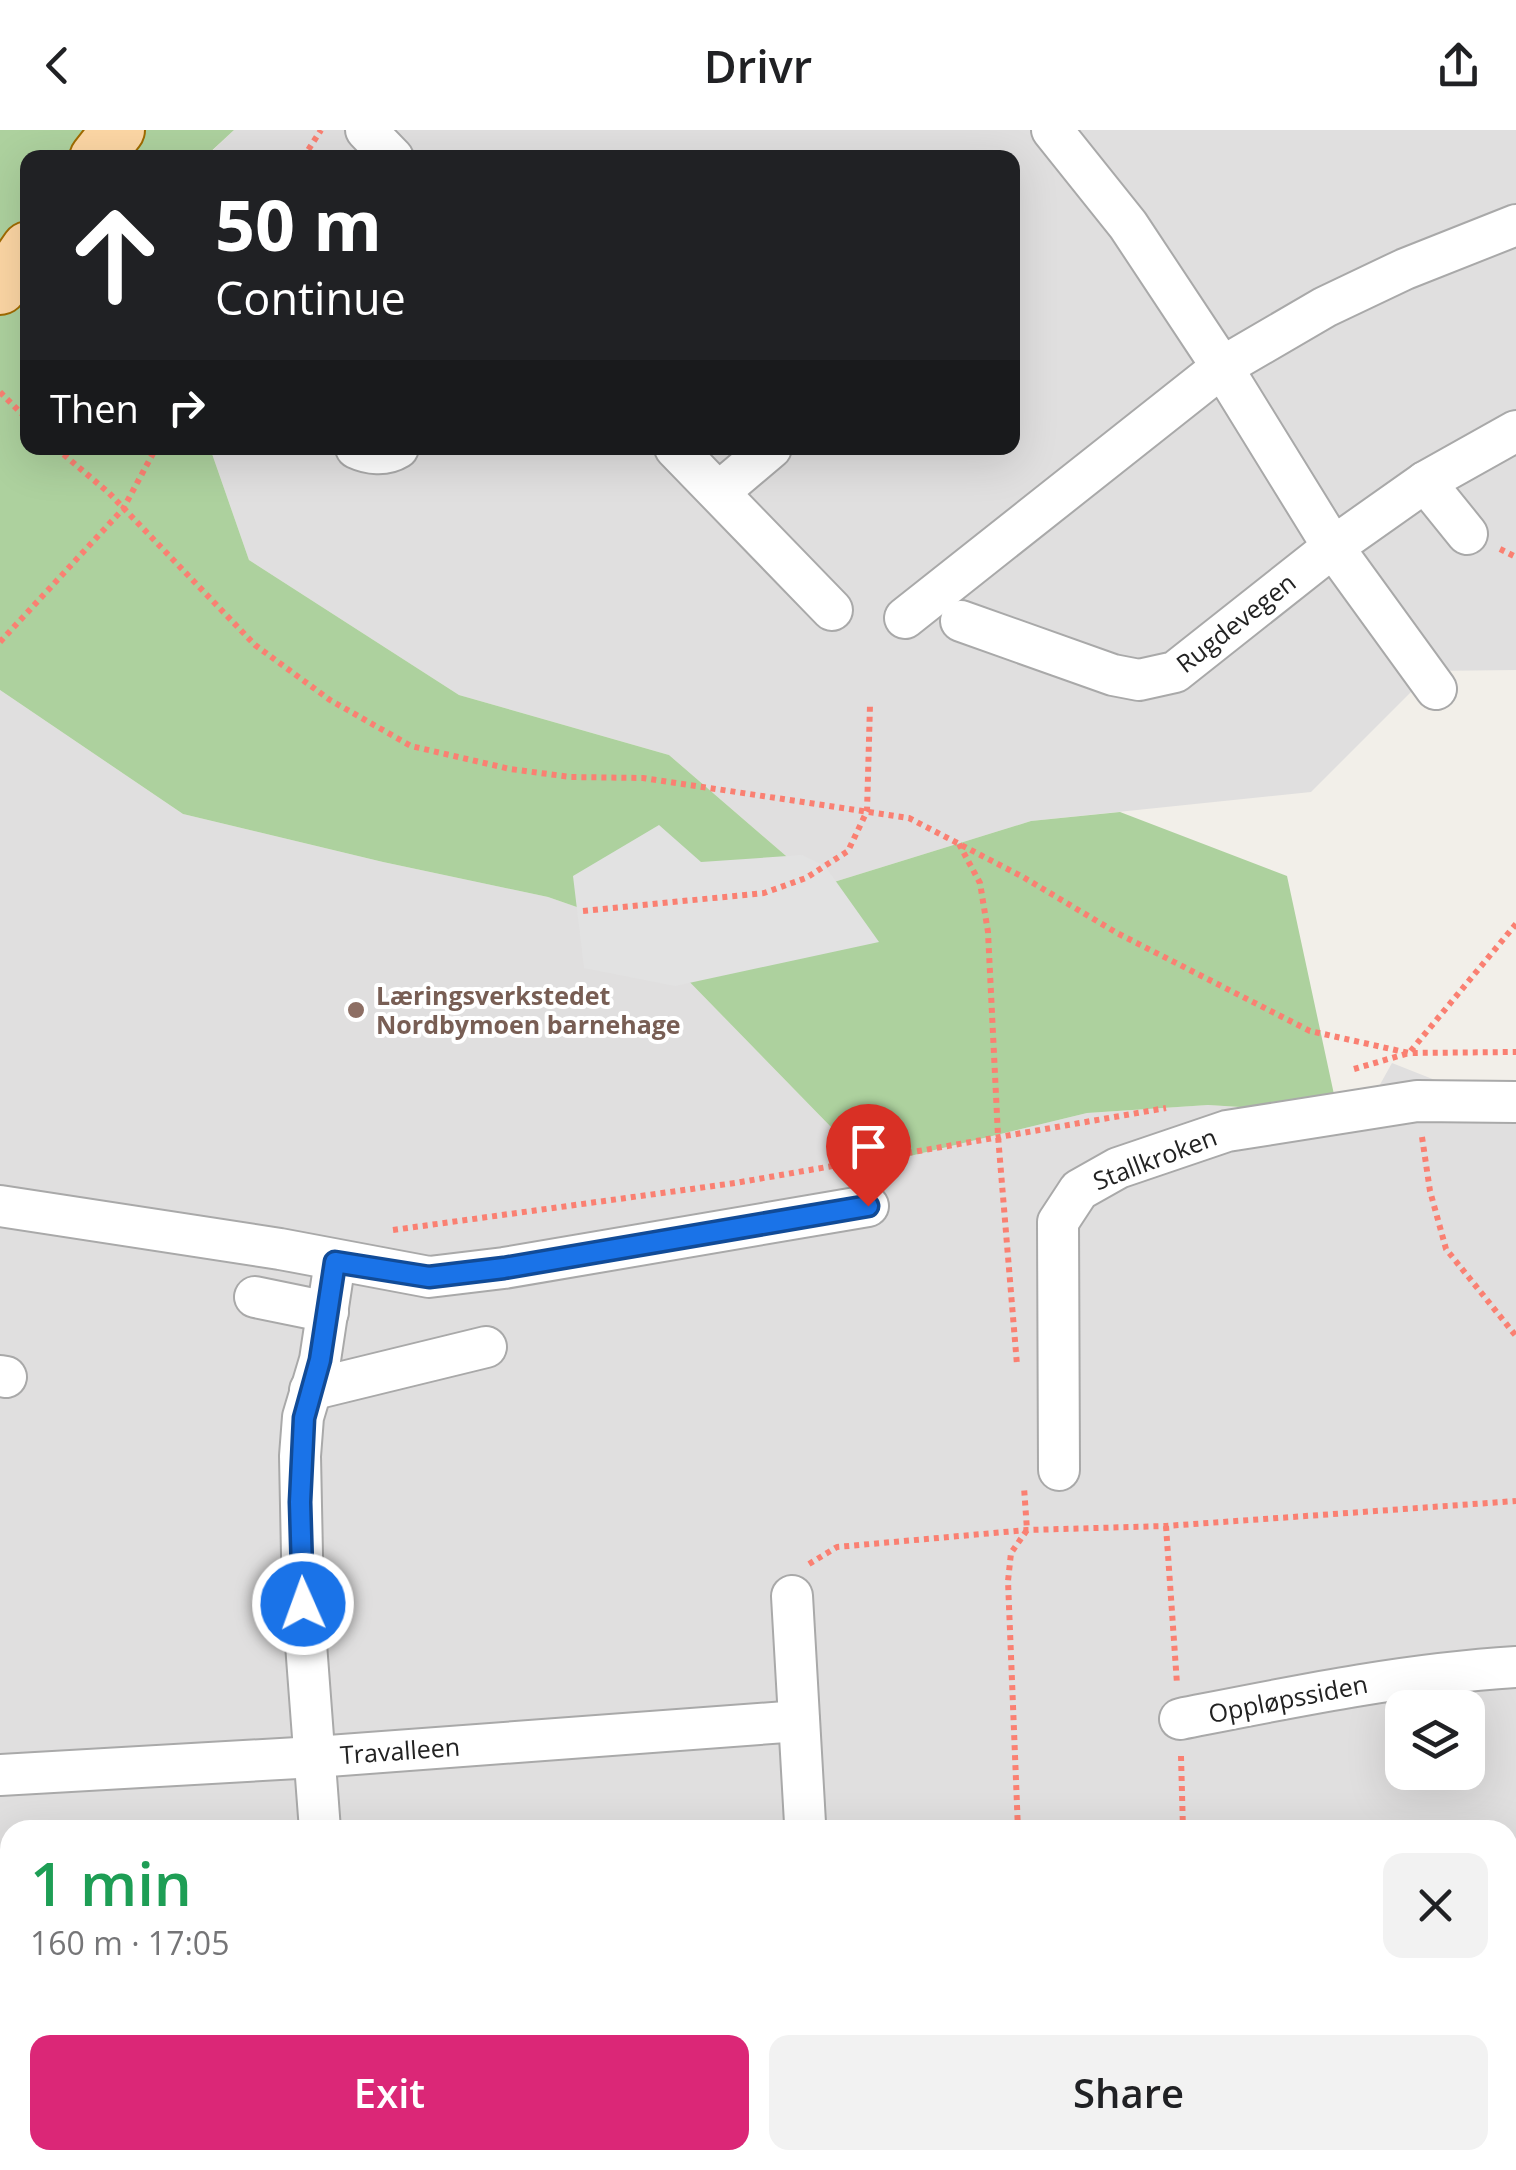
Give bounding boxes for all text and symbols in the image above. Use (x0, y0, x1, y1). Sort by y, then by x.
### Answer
text: Drivr (704, 35, 812, 96)
icon: back (30, 38, 85, 93)
icon: share (1431, 38, 1486, 93)
text: 50 m (215, 176, 382, 272)
icon: ahead (50, 190, 180, 320)
text: Continue (215, 267, 406, 328)
icon: right (159, 380, 214, 435)
text: Then (50, 382, 139, 434)
street label: Rugdevegen (1169, 565, 1302, 680)
place label: Læringsverkstedet Nordbymoen barnehage (376, 978, 681, 1041)
marker: Læringsverkstedet Nordbymoen barnehage (345, 999, 367, 1021)
pin (826, 1104, 911, 1207)
icon: arrive (841, 1119, 896, 1174)
street label: Stallkroken (1088, 1119, 1221, 1197)
position arrow (251, 1552, 355, 1656)
street label: Oppløpssiden (1205, 1666, 1370, 1730)
map controls (1385, 1690, 1485, 1790)
button: layers (1385, 1690, 1485, 1790)
street label: Travalleen (339, 1729, 461, 1771)
text: 1 min (30, 1842, 192, 1924)
button: close (1383, 1853, 1488, 1958)
text: 160 m · 17:05 (30, 1921, 229, 1964)
button: Exit (30, 2035, 749, 2150)
button: Share (769, 2035, 1488, 2150)

